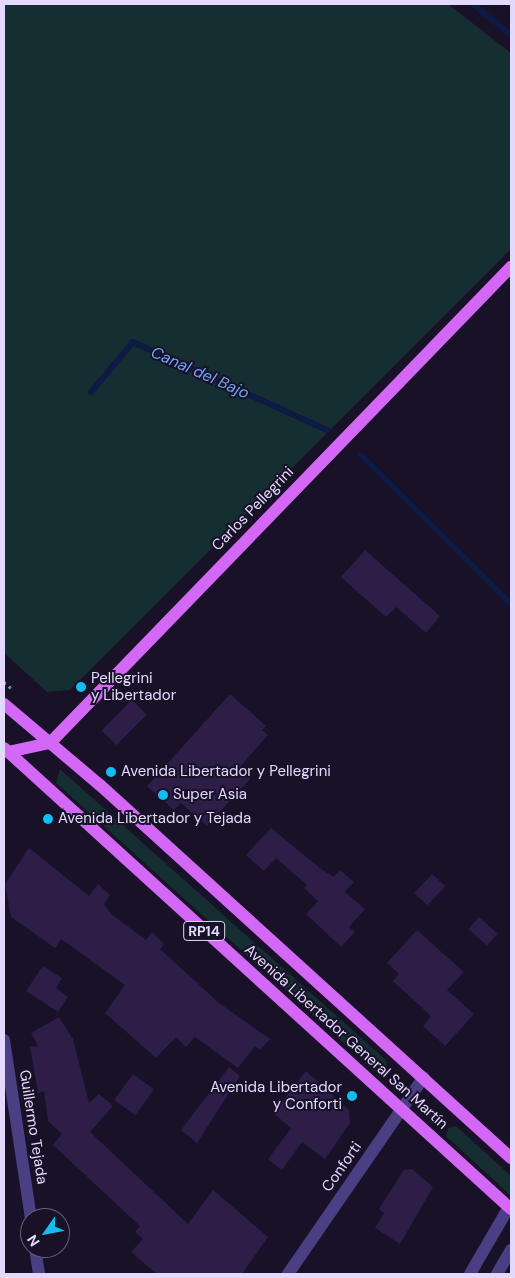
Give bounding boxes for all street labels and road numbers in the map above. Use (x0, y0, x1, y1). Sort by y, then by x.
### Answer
street label: Carlos Pellegrini (208, 463, 298, 555)
road number: RP14 (183, 919, 225, 942)
street label: Avenida Libertador General San Martín (241, 941, 451, 1133)
street label: Guillermo Tejada (15, 1069, 51, 1185)
street label: Conforti (318, 1138, 366, 1196)

